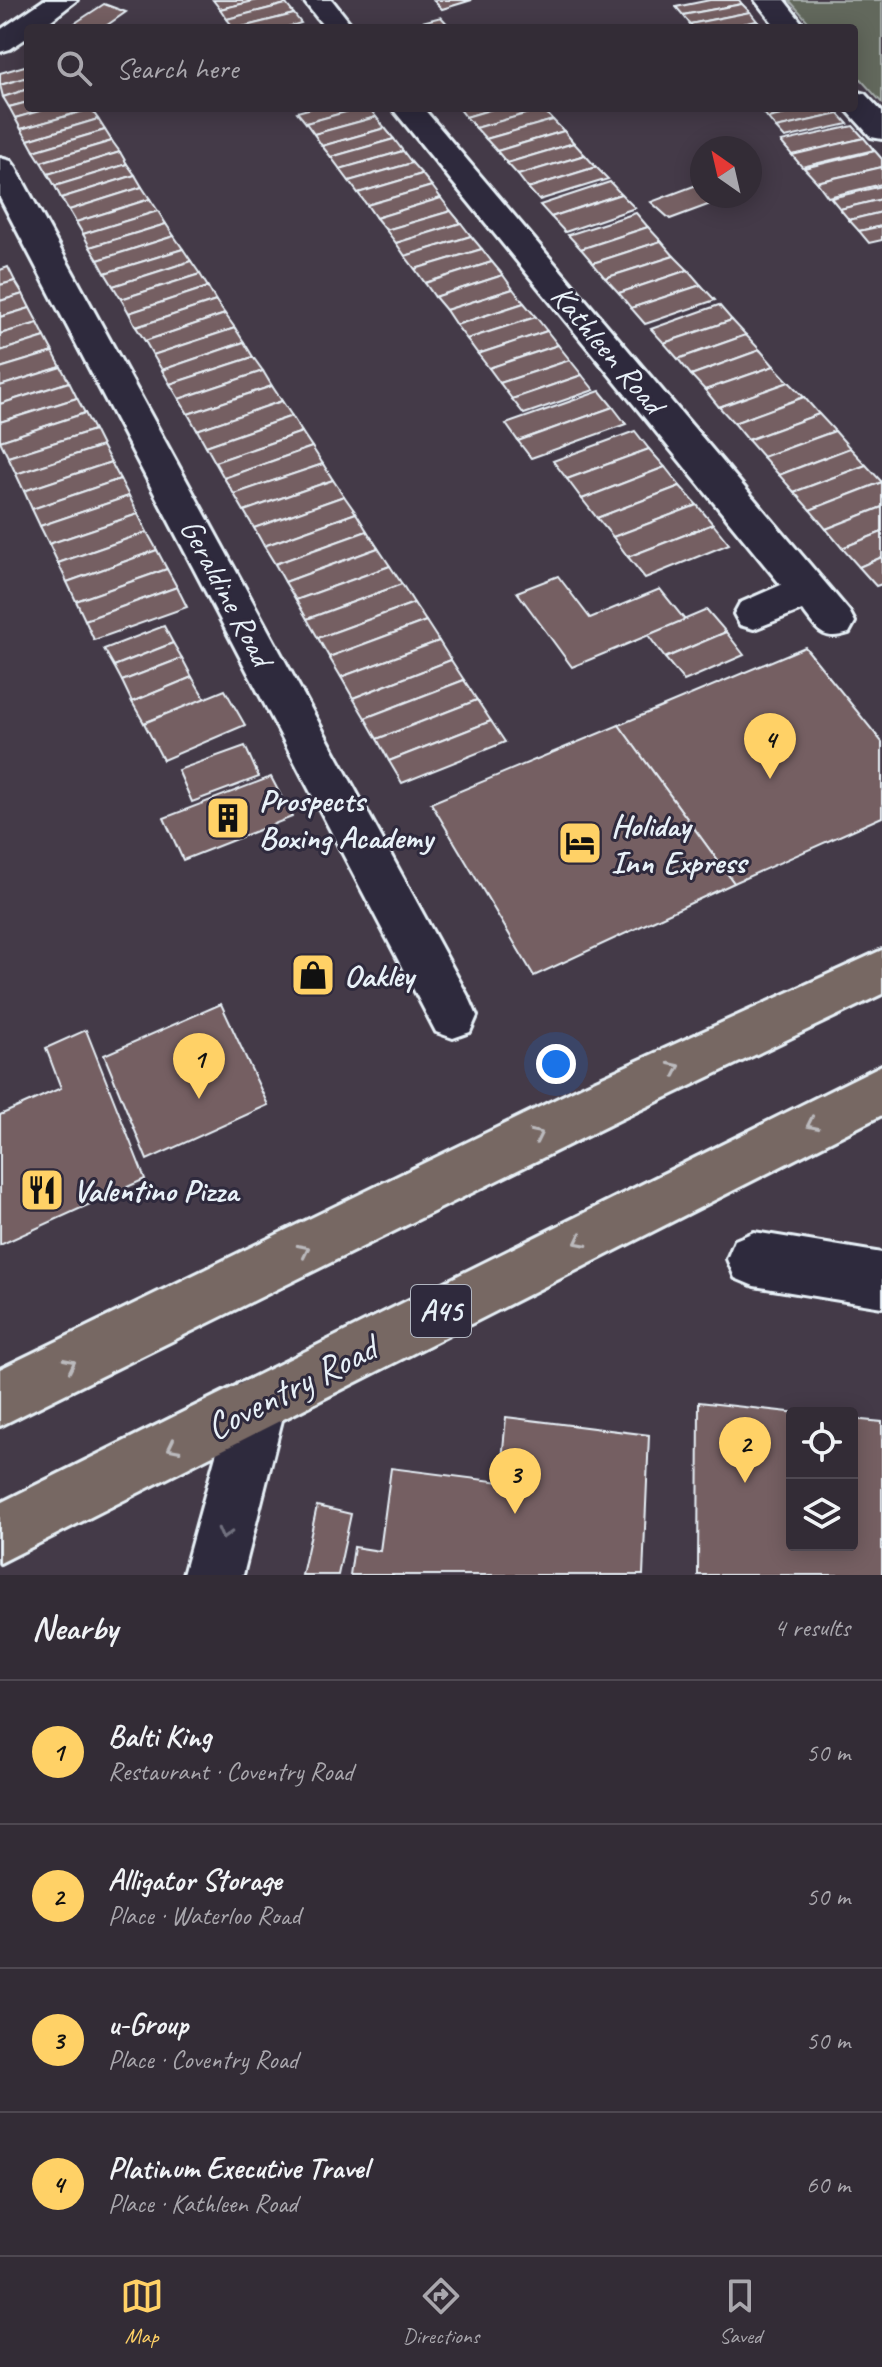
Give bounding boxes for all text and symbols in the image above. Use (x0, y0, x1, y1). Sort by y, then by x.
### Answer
search box (24, 24, 858, 112)
icon: search (52, 46, 96, 90)
text: Search here (116, 49, 238, 87)
north arrow (690, 136, 762, 208)
street label: Kathleen Road (542, 277, 677, 426)
street label: Geraldine Road (171, 512, 285, 678)
pin: 4 (744, 713, 796, 779)
place label: Prospects Boxing Academy (259, 780, 436, 858)
building icon: Prospects Boxing Academy (204, 794, 252, 842)
place label: Holiday Inn Express (611, 805, 749, 883)
hotel icon: Holiday Inn Express (556, 819, 604, 867)
shop icon: Oakley (289, 951, 337, 999)
place label: Oakley (344, 955, 417, 996)
pin: 1 (173, 1033, 225, 1099)
your location (536, 1044, 576, 1084)
one-way arrow (667, 1062, 682, 1077)
one-way arrow (806, 1114, 821, 1130)
one-way arrow (529, 1129, 544, 1145)
restaurant icon: Valentino Pizza (18, 1166, 66, 1214)
place label: Valentino Pizza (73, 1170, 241, 1211)
one-way arrow (573, 1231, 588, 1246)
one-way arrow (295, 1244, 310, 1259)
road number: A45 (411, 1285, 471, 1337)
street label: Coventry Road (198, 1322, 389, 1451)
one-way arrow (62, 1358, 76, 1374)
map controls (786, 1407, 858, 1551)
button: locate (786, 1407, 858, 1479)
pin: 2 (719, 1417, 771, 1483)
one-way arrow (167, 1437, 182, 1453)
pin: 3 (489, 1448, 541, 1514)
button: layers (786, 1479, 858, 1551)
one-way arrow (216, 1526, 233, 1540)
text: Nearby (32, 1606, 118, 1649)
text: 4 results (774, 1611, 850, 1644)
text: Balti King (108, 1717, 211, 1755)
text: 1 (52, 1736, 64, 1769)
text: 50 m (806, 1736, 850, 1769)
text: Restaurant · Coventry Road (108, 1755, 353, 1788)
text: Alligator Storage (108, 1861, 282, 1899)
text: 2 (52, 1880, 64, 1913)
text: 50 m (806, 1880, 850, 1913)
text: Place · Waterloo Road (108, 1899, 300, 1932)
text: u-Group (108, 2005, 188, 2043)
text: 3 (52, 2024, 64, 2057)
text: 50 m (806, 2024, 850, 2057)
text: Place · Coventry Road (108, 2043, 298, 2076)
text: Platinum Executive Travel (108, 2149, 369, 2187)
text: 4 (52, 2168, 64, 2201)
text: 60 m (806, 2168, 850, 2201)
text: Place · Kathleen Road (108, 2187, 298, 2220)
tab: Map (120, 2274, 164, 2350)
tab: Directions (403, 2274, 479, 2350)
tab: Saved (718, 2274, 762, 2350)

